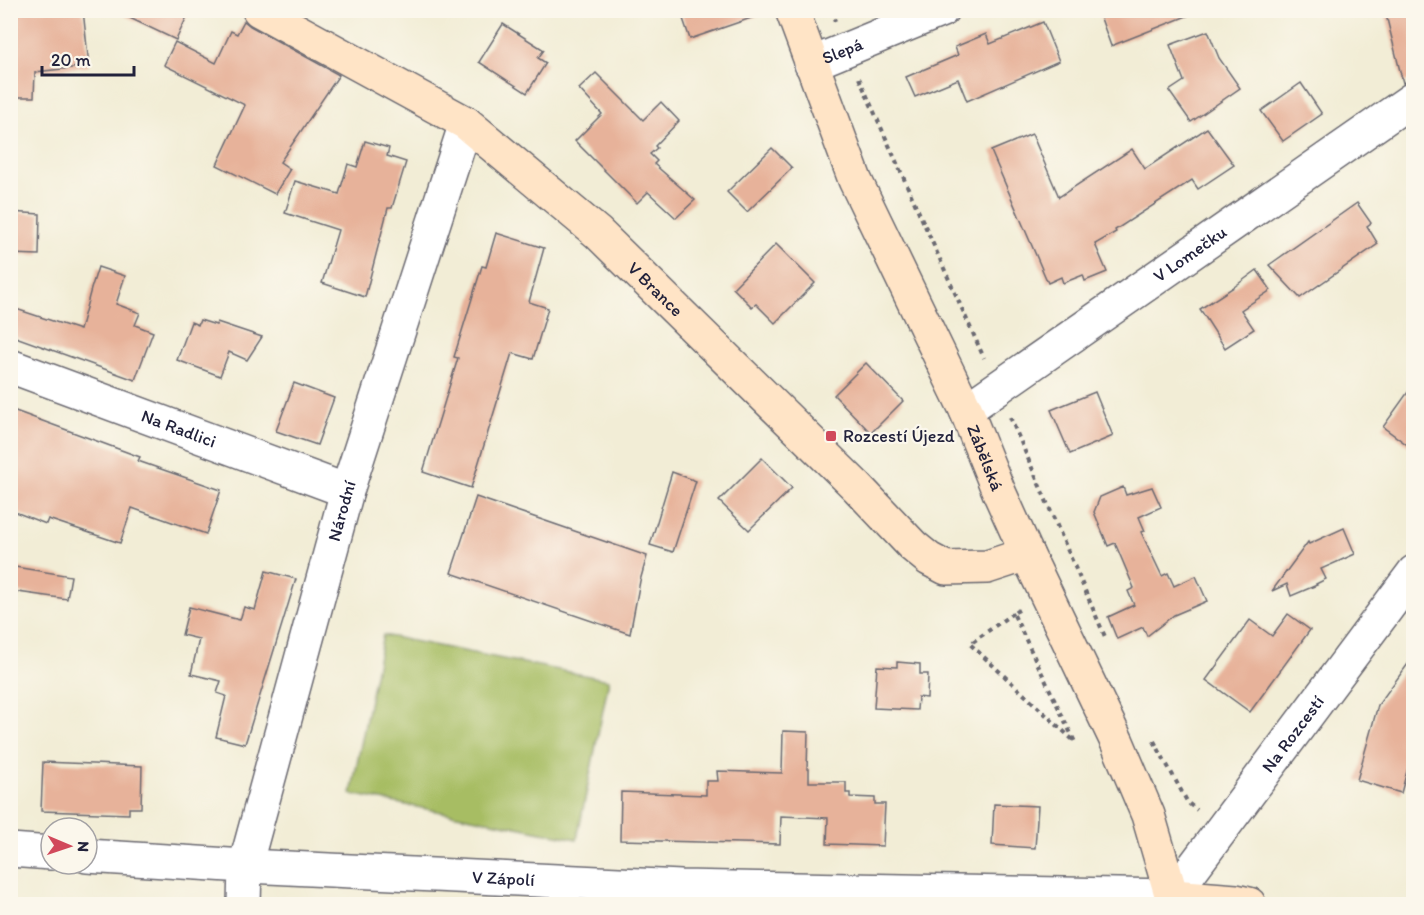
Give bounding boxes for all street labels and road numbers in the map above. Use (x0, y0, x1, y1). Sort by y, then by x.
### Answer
street label: Slepá (819, 33, 867, 69)
street label: V Lomečku (1149, 221, 1231, 287)
street label: V Brance (623, 257, 688, 321)
street label: Na Radlici (138, 405, 219, 453)
street label: Zábělská (962, 421, 1009, 495)
street label: Národní (323, 477, 361, 544)
street label: Na Rozcestí (1257, 691, 1329, 777)
street label: V Zápolí (472, 866, 536, 891)

